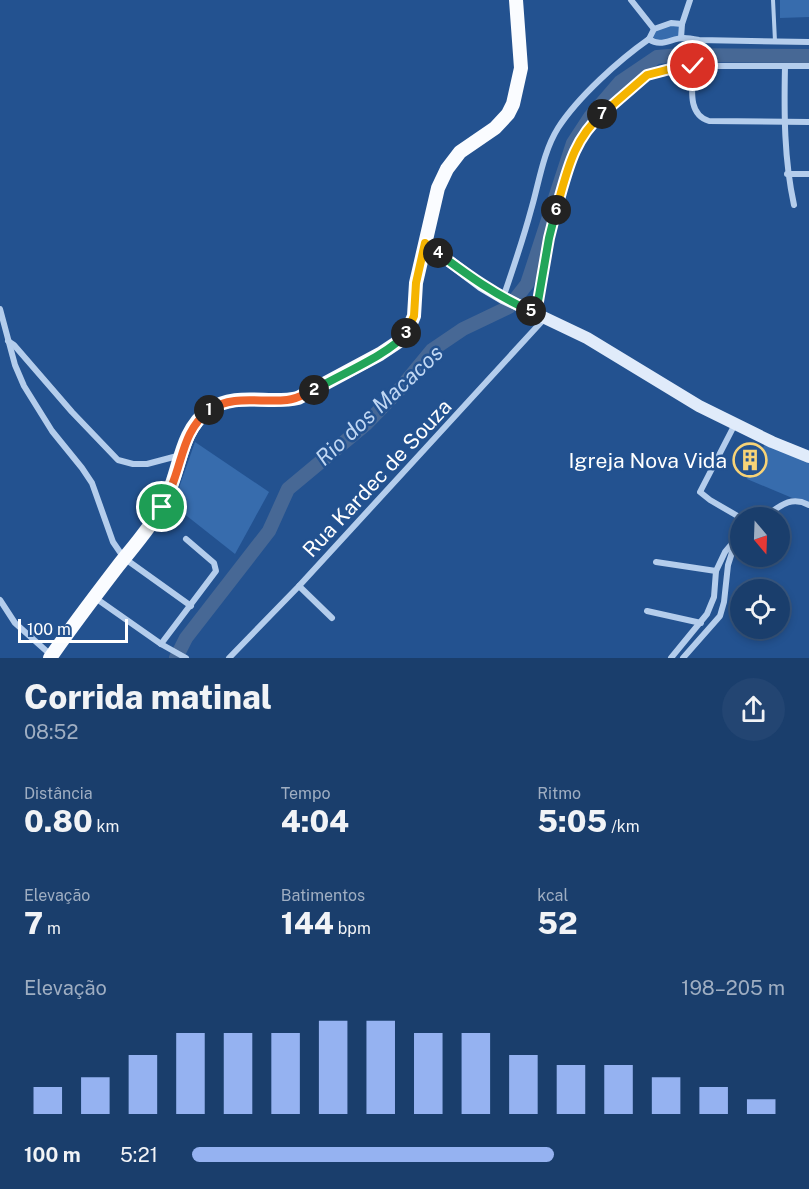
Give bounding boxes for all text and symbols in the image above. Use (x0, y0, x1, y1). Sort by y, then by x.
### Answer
pin (667, 40, 718, 91)
icon: check (676, 49, 709, 82)
pin: 7 (587, 99, 617, 129)
text: 7 (597, 104, 607, 123)
pin: 6 (541, 195, 571, 225)
text: 6 (551, 200, 561, 219)
pin: 4 (423, 238, 453, 268)
text: 4 (433, 243, 443, 262)
pin: 5 (516, 296, 546, 326)
text: 5 (526, 301, 536, 320)
pin: 3 (391, 318, 421, 348)
text: 3 (401, 323, 411, 342)
water label: Rio dos Macacos (310, 339, 448, 471)
pin: 2 (299, 375, 329, 405)
text: 2 (309, 380, 319, 399)
street label: Rua Kardec de Souza (297, 394, 457, 562)
pin: 1 (194, 395, 224, 425)
text: 1 (206, 400, 212, 419)
building icon: Igreja Nova Vida (732, 442, 768, 478)
place label: Igreja Nova Vida (569, 448, 727, 473)
pin (136, 481, 187, 532)
icon: arrive (145, 490, 178, 523)
north arrow (730, 507, 790, 567)
map controls (730, 507, 790, 639)
button: locate (730, 579, 790, 639)
scale bar (18, 616, 128, 644)
text: 100 m (27, 620, 71, 639)
text: Corrida matinal (24, 678, 272, 716)
button: share (722, 678, 785, 741)
text: 08:52 (24, 720, 78, 744)
text: Distância (24, 784, 93, 803)
text: Tempo (281, 784, 331, 803)
text: Ritmo (537, 784, 581, 803)
text: 0.80 (24, 803, 93, 839)
text: 4:04 (281, 803, 349, 839)
text: 5:05 (537, 803, 607, 839)
text: km (93, 817, 119, 836)
text: /km (607, 817, 640, 836)
text: Elevação (24, 886, 90, 905)
text: Batimentos (281, 886, 365, 905)
text: kcal (537, 886, 568, 905)
text: 7 (24, 905, 43, 941)
text: 144 (281, 905, 334, 941)
text: 52 (537, 905, 578, 941)
text: m (43, 919, 61, 938)
text: bpm (334, 919, 371, 938)
text: Elevação (24, 976, 107, 1000)
text: 198–205 m (681, 976, 785, 1000)
text: 100 m (24, 1143, 81, 1167)
text: 5:21 (120, 1143, 158, 1167)

